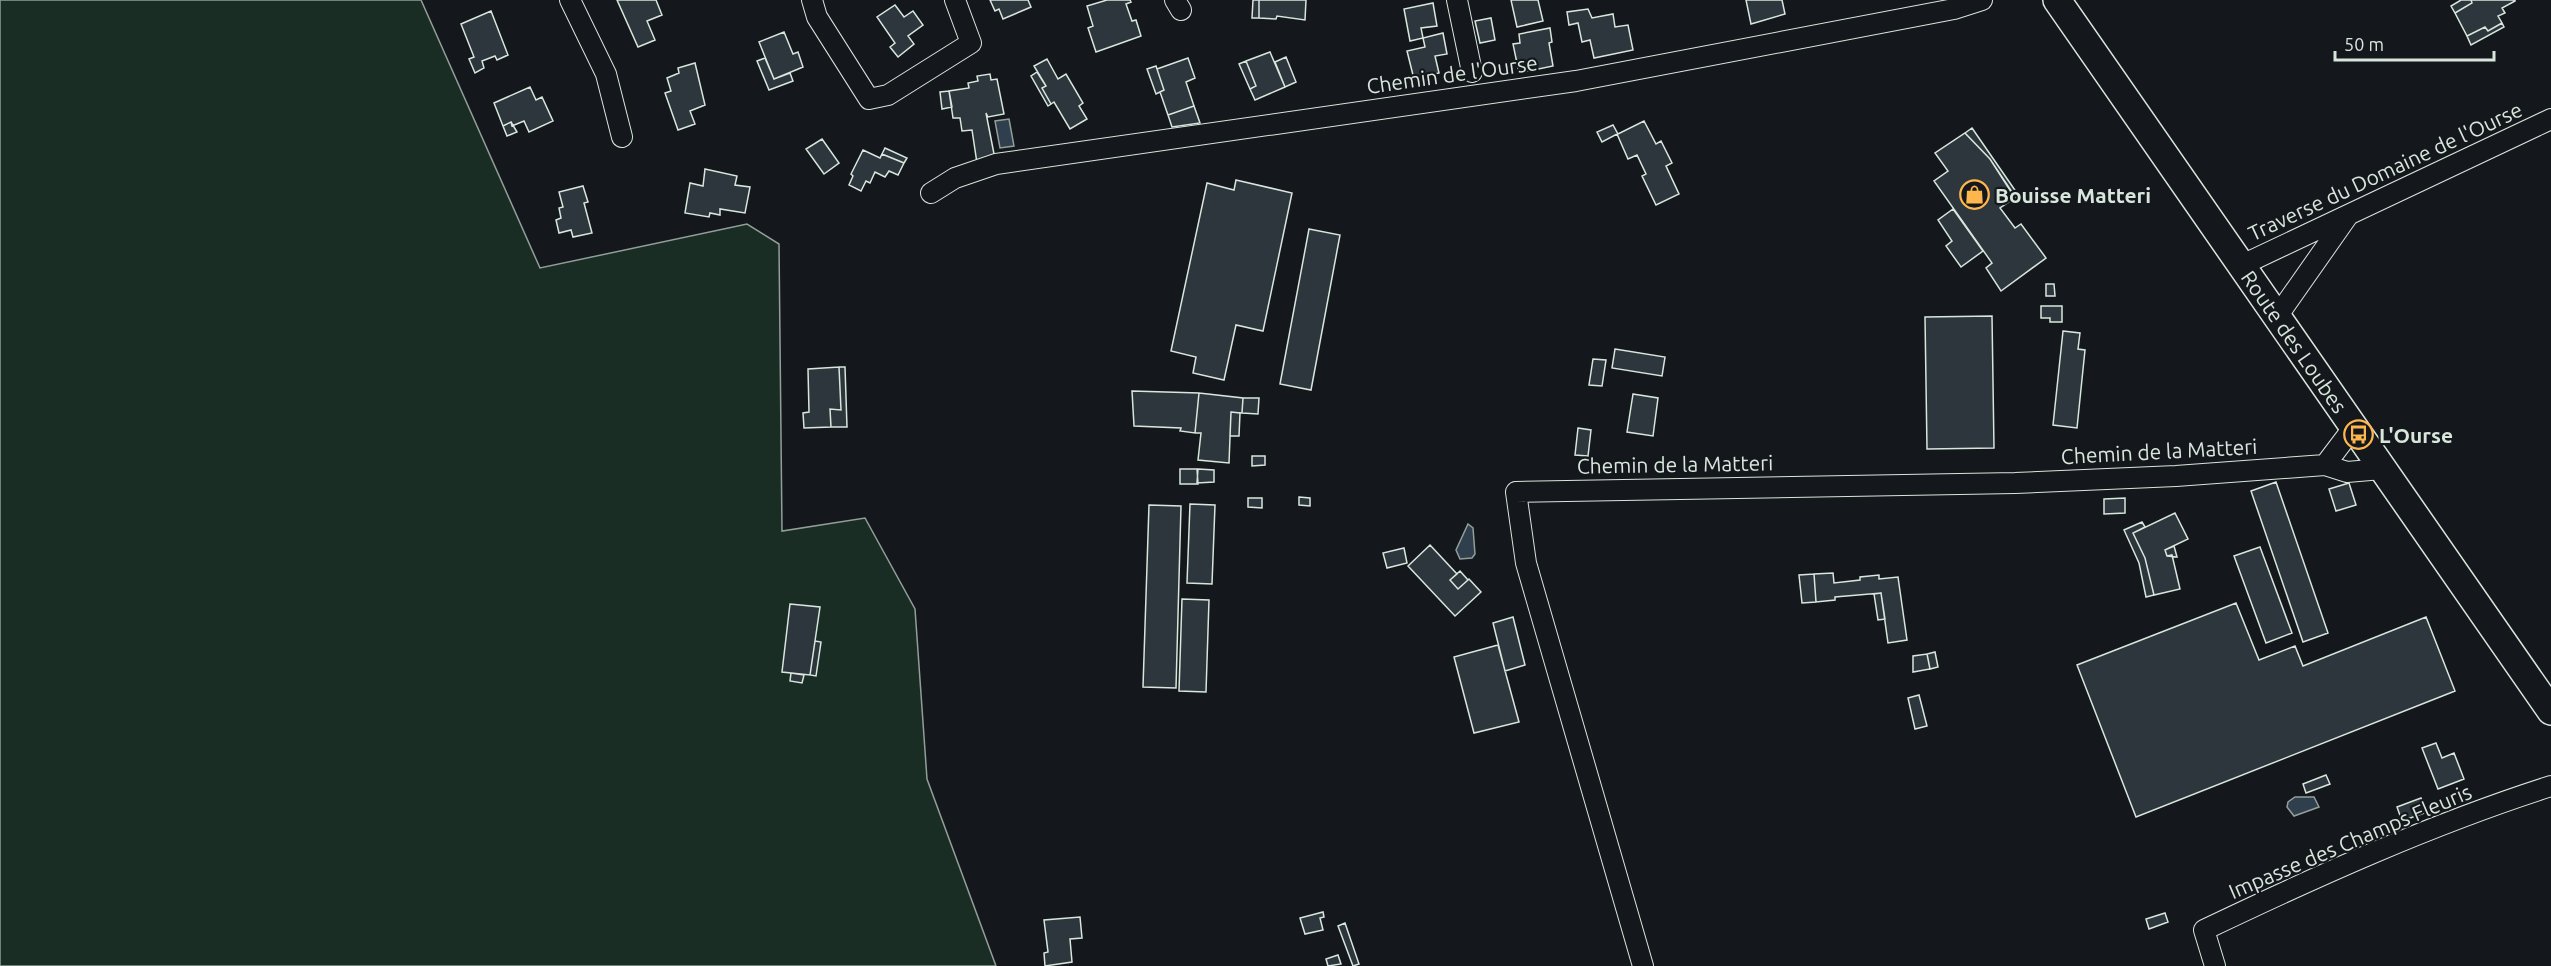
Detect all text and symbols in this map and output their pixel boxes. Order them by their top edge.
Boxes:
scale bar [2335,24,2494,62]
text: 50 m [2344,34,2384,54]
street label: Chemin de l'Ourse [1365,50,1539,98]
street label: Traverse du Domaine de l'Ourse [2244,97,2526,245]
shop icon: Bouisse Matteri [1958,179,1990,211]
place label: Bouisse Matteri [1995,183,2151,207]
street label: Route des Loubes [2237,266,2352,417]
bus stop icon: L'Ourse [2342,419,2374,451]
place label: L'Ourse [2379,423,2453,447]
street label: Chemin de la Matteri [2060,434,2258,468]
street label: Chemin de la Matteri [1577,450,1773,478]
street label: Impasse des Champs Fleuris [2225,779,2475,903]

